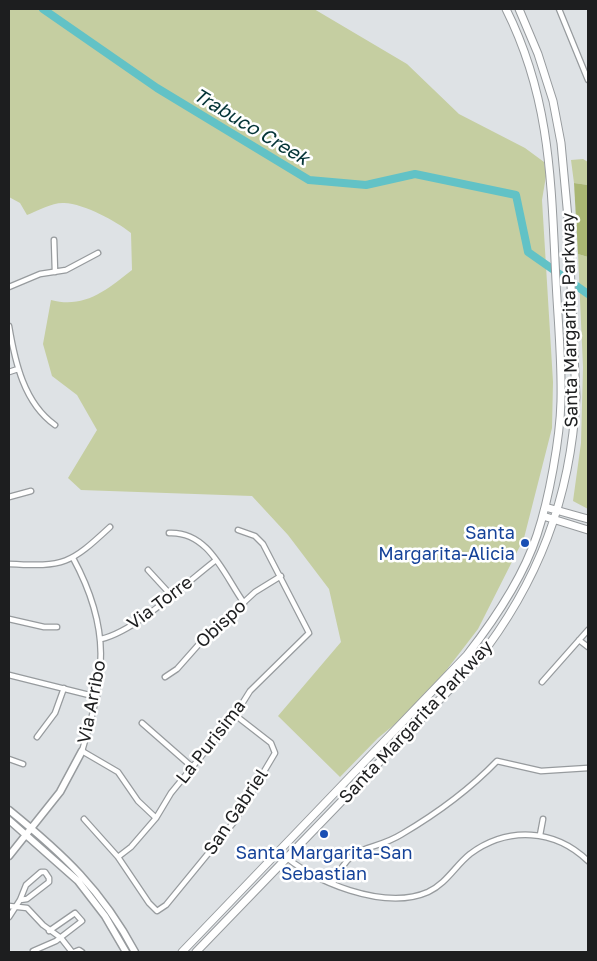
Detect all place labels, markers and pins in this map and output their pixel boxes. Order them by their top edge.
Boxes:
place label: Santa Margarita-Alicia [378,522,515,564]
marker: Santa Margarita-Alicia [519,537,531,549]
marker: Santa Margarita-San Sebastian [318,828,330,840]
place label: Santa Margarita-San Sebastian [236,842,412,884]

